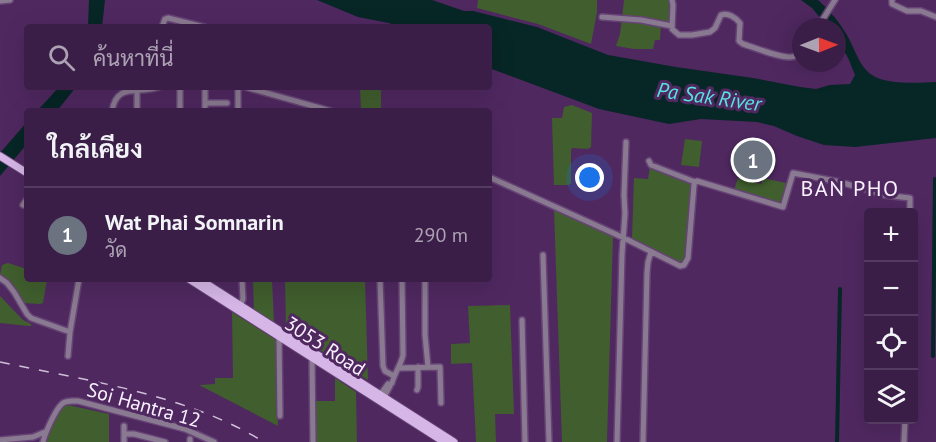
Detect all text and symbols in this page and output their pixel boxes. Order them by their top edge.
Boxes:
north arrow [792,18,846,72]
search box [24,24,492,90]
icon: search [45,41,78,74]
text: ค้นหาที่นี่ [93,44,173,72]
water label: Pa Sak River [655,76,765,117]
text: ใกล้เคียง [48,132,143,165]
pin: 1 [734,138,772,182]
your location [575,163,604,192]
district label: BAN PHO [800,174,900,202]
text: Wat Phai Somnarin [105,208,284,236]
map controls [864,208,918,424]
button: + [864,208,918,262]
text: 1 [62,222,73,248]
text: 290 m [414,222,468,248]
text: วัด [105,237,127,263]
button: − [864,262,918,316]
street label: 3053 Road [280,310,370,382]
button: locate [864,316,918,370]
button: layers [864,370,918,424]
street label: Soi Hantra 12 [84,376,204,434]

